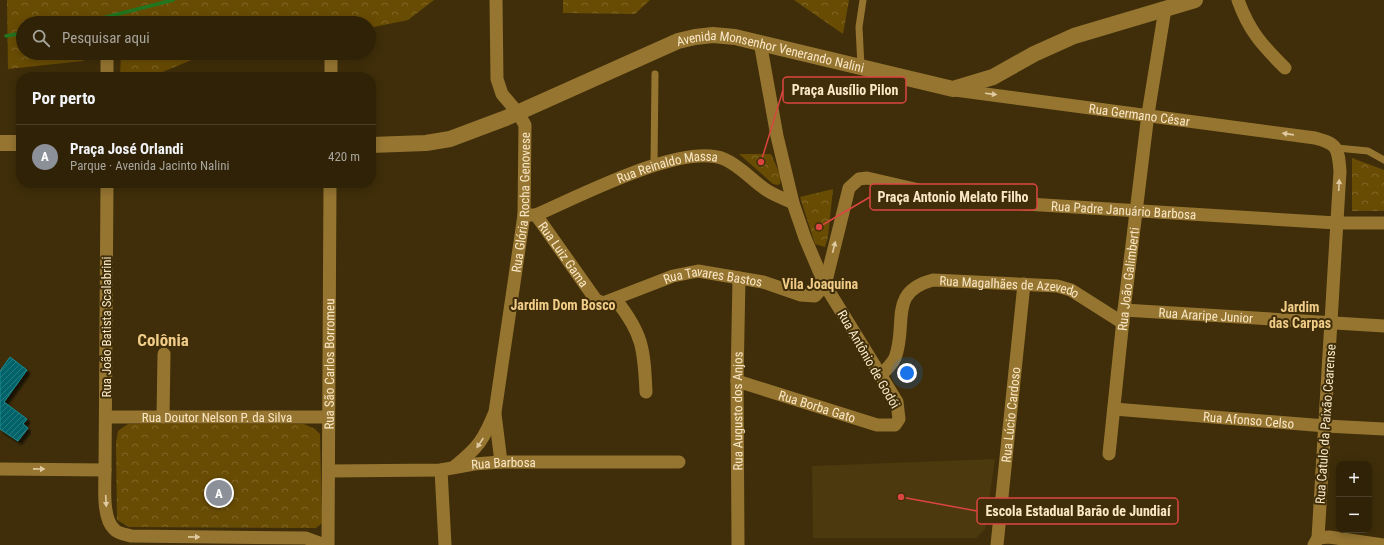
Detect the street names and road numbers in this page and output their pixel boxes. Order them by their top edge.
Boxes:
street label: Avenida Monsenhor Venerando Nalini [675,28,866,76]
street label: Rua Germano César [1088,101,1191,129]
street label: Rua Glória Rocha Genovese [509,132,533,273]
street label: Rua Reinaldo Massa [615,149,719,186]
street label: Rua Padre Januário Barbosa [1051,199,1197,222]
street label: Rua Luiz Gama [535,219,591,290]
street label: Rua João Galimberti [1115,226,1142,332]
street label: Rua João Batista Scalabrini [99,257,114,397]
street label: Rua Tavares Bastos [661,264,763,290]
street label: Rua Magalhães de Azevedo [939,273,1082,301]
street label: Rua São Carlos Borromeu [322,298,337,430]
street label: Rua Araripe Junior [1158,305,1254,326]
street label: Rua Antônio de Godói [834,307,903,411]
street label: Rua Catulo da Paixão Cearense [1312,344,1339,504]
street label: Rua Augusto dos Anjos [730,351,746,471]
street label: Rua Lúcio Cardoso [999,366,1023,463]
street label: Rua Borba Gato [777,388,857,426]
street label: Rua Afonso Celso [1202,409,1295,431]
street label: Rua Doutor Nelson P. da Silva [142,410,292,425]
street label: Rua Barbosa [471,455,536,472]

